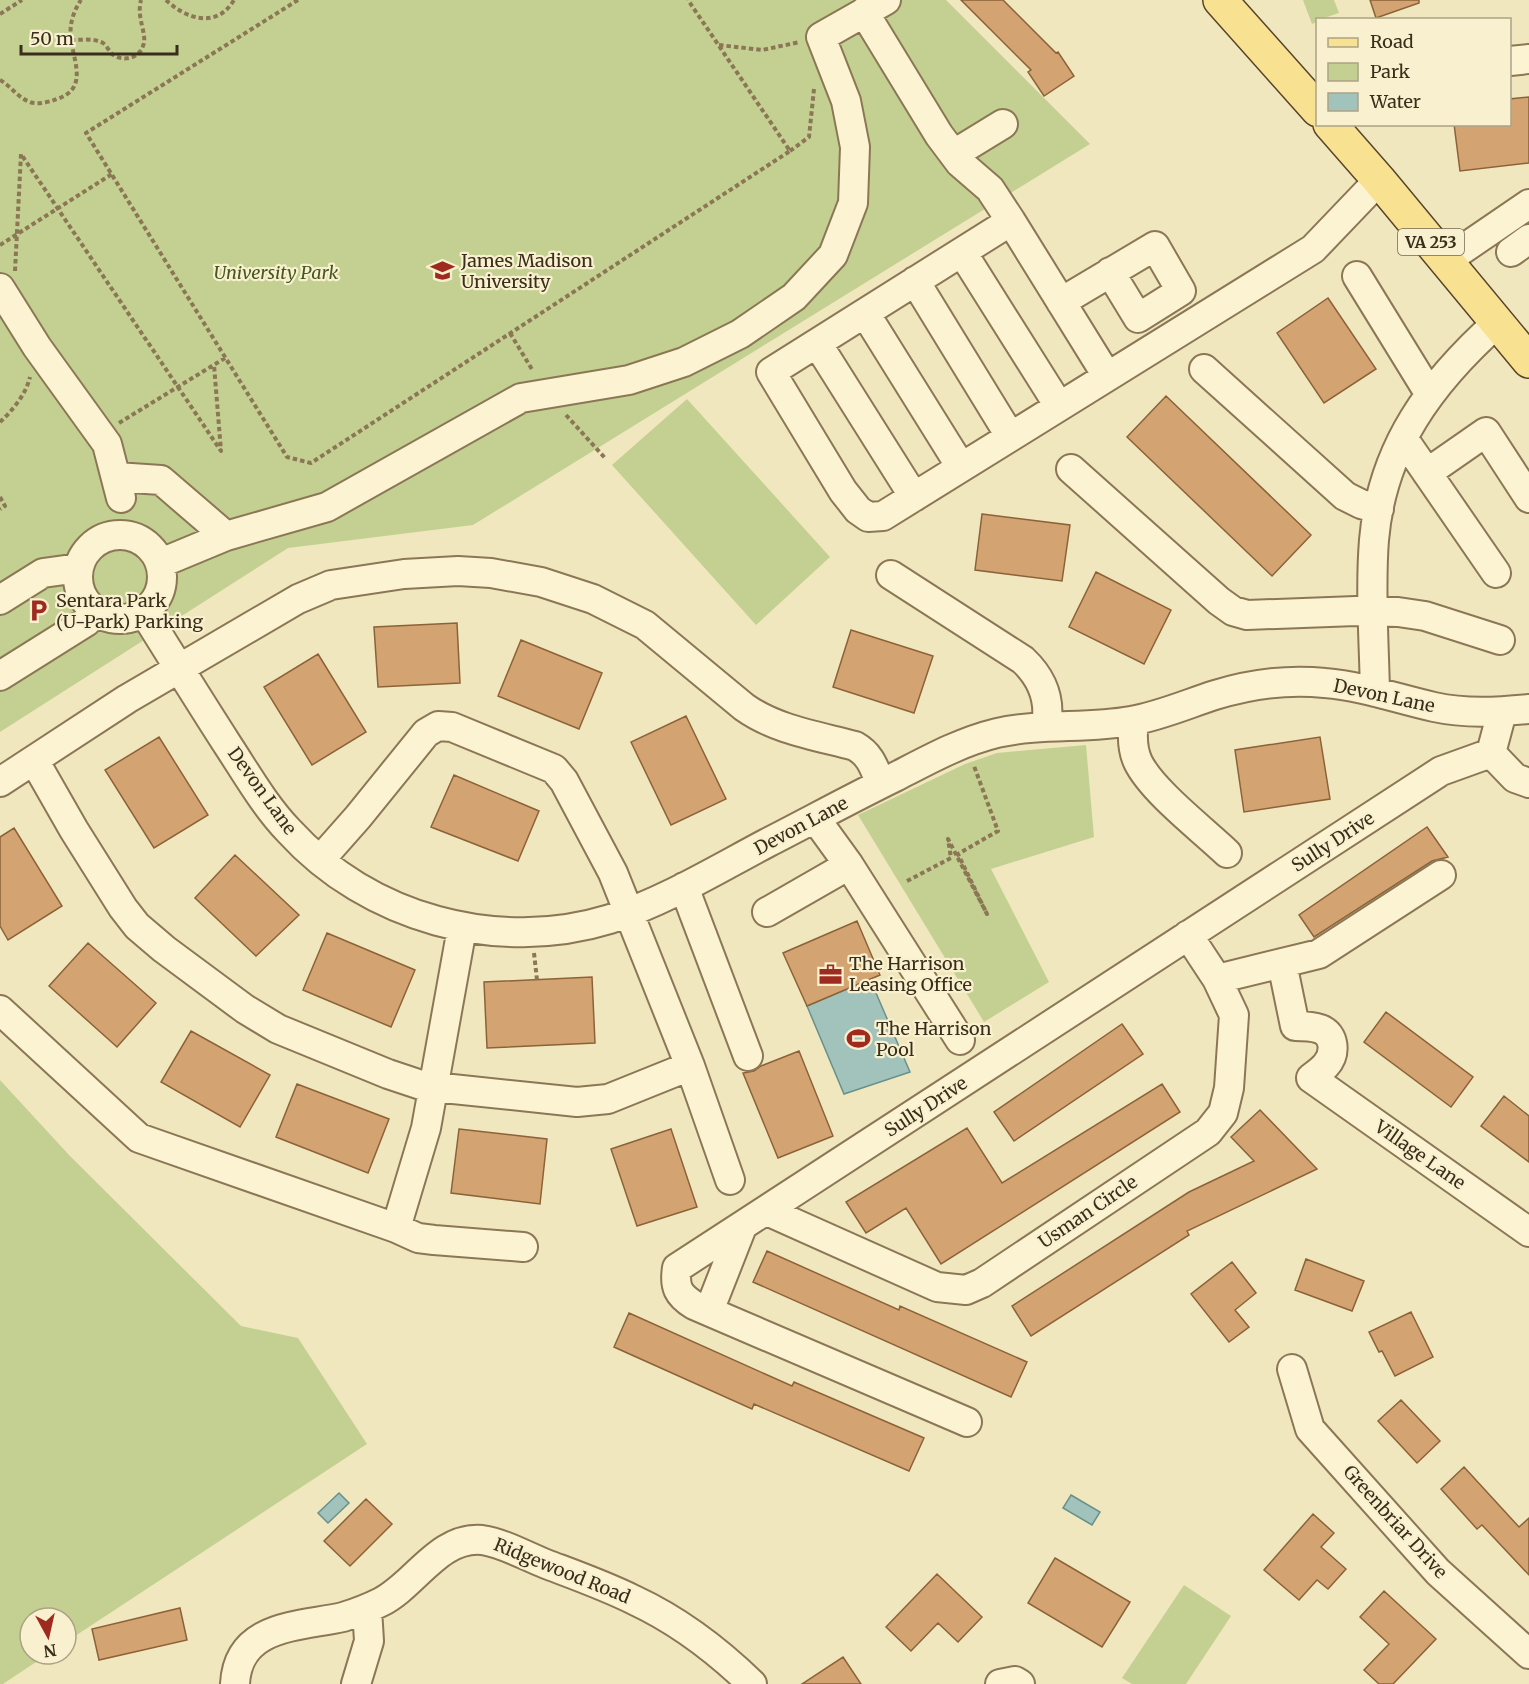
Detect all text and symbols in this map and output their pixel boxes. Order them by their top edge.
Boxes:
scale bar [21,18,177,56]
legend [1316,18,1511,126]
text: 50 m [30,27,74,50]
text: Road [1370,30,1414,53]
text: Park [1370,60,1411,83]
text: Water [1369,90,1421,113]
road number: VA 253 [1398,229,1464,255]
place label: James Madison University [460,249,593,293]
school or university icon: James Madison University [430,258,456,284]
park label: University Park [214,261,338,284]
place label: Sentara Park (U-Park) Parking [56,589,203,633]
parking icon: Sentara Park (U-Park) Parking [25,598,51,624]
street label: Devon Lane [1331,674,1437,717]
street label: Devon Lane [223,742,302,839]
street label: Devon Lane [750,791,852,860]
street label: Sully Drive [1287,806,1378,877]
place label: The Harrison Leasing Office [849,952,972,996]
office icon: The Harrison Leasing Office [818,961,844,987]
place label: The Harrison Pool [876,1017,992,1061]
sports icon: The Harrison Pool [845,1026,871,1052]
street label: Sully Drive [880,1071,971,1142]
street label: Village Lane [1370,1114,1470,1194]
street label: Usman Circle [1034,1170,1142,1253]
street label: Greenbriar Drive [1338,1460,1452,1583]
street label: Ridgewood Road [491,1533,634,1608]
north arrow [18,1606,78,1666]
text: N [42,1640,58,1662]

